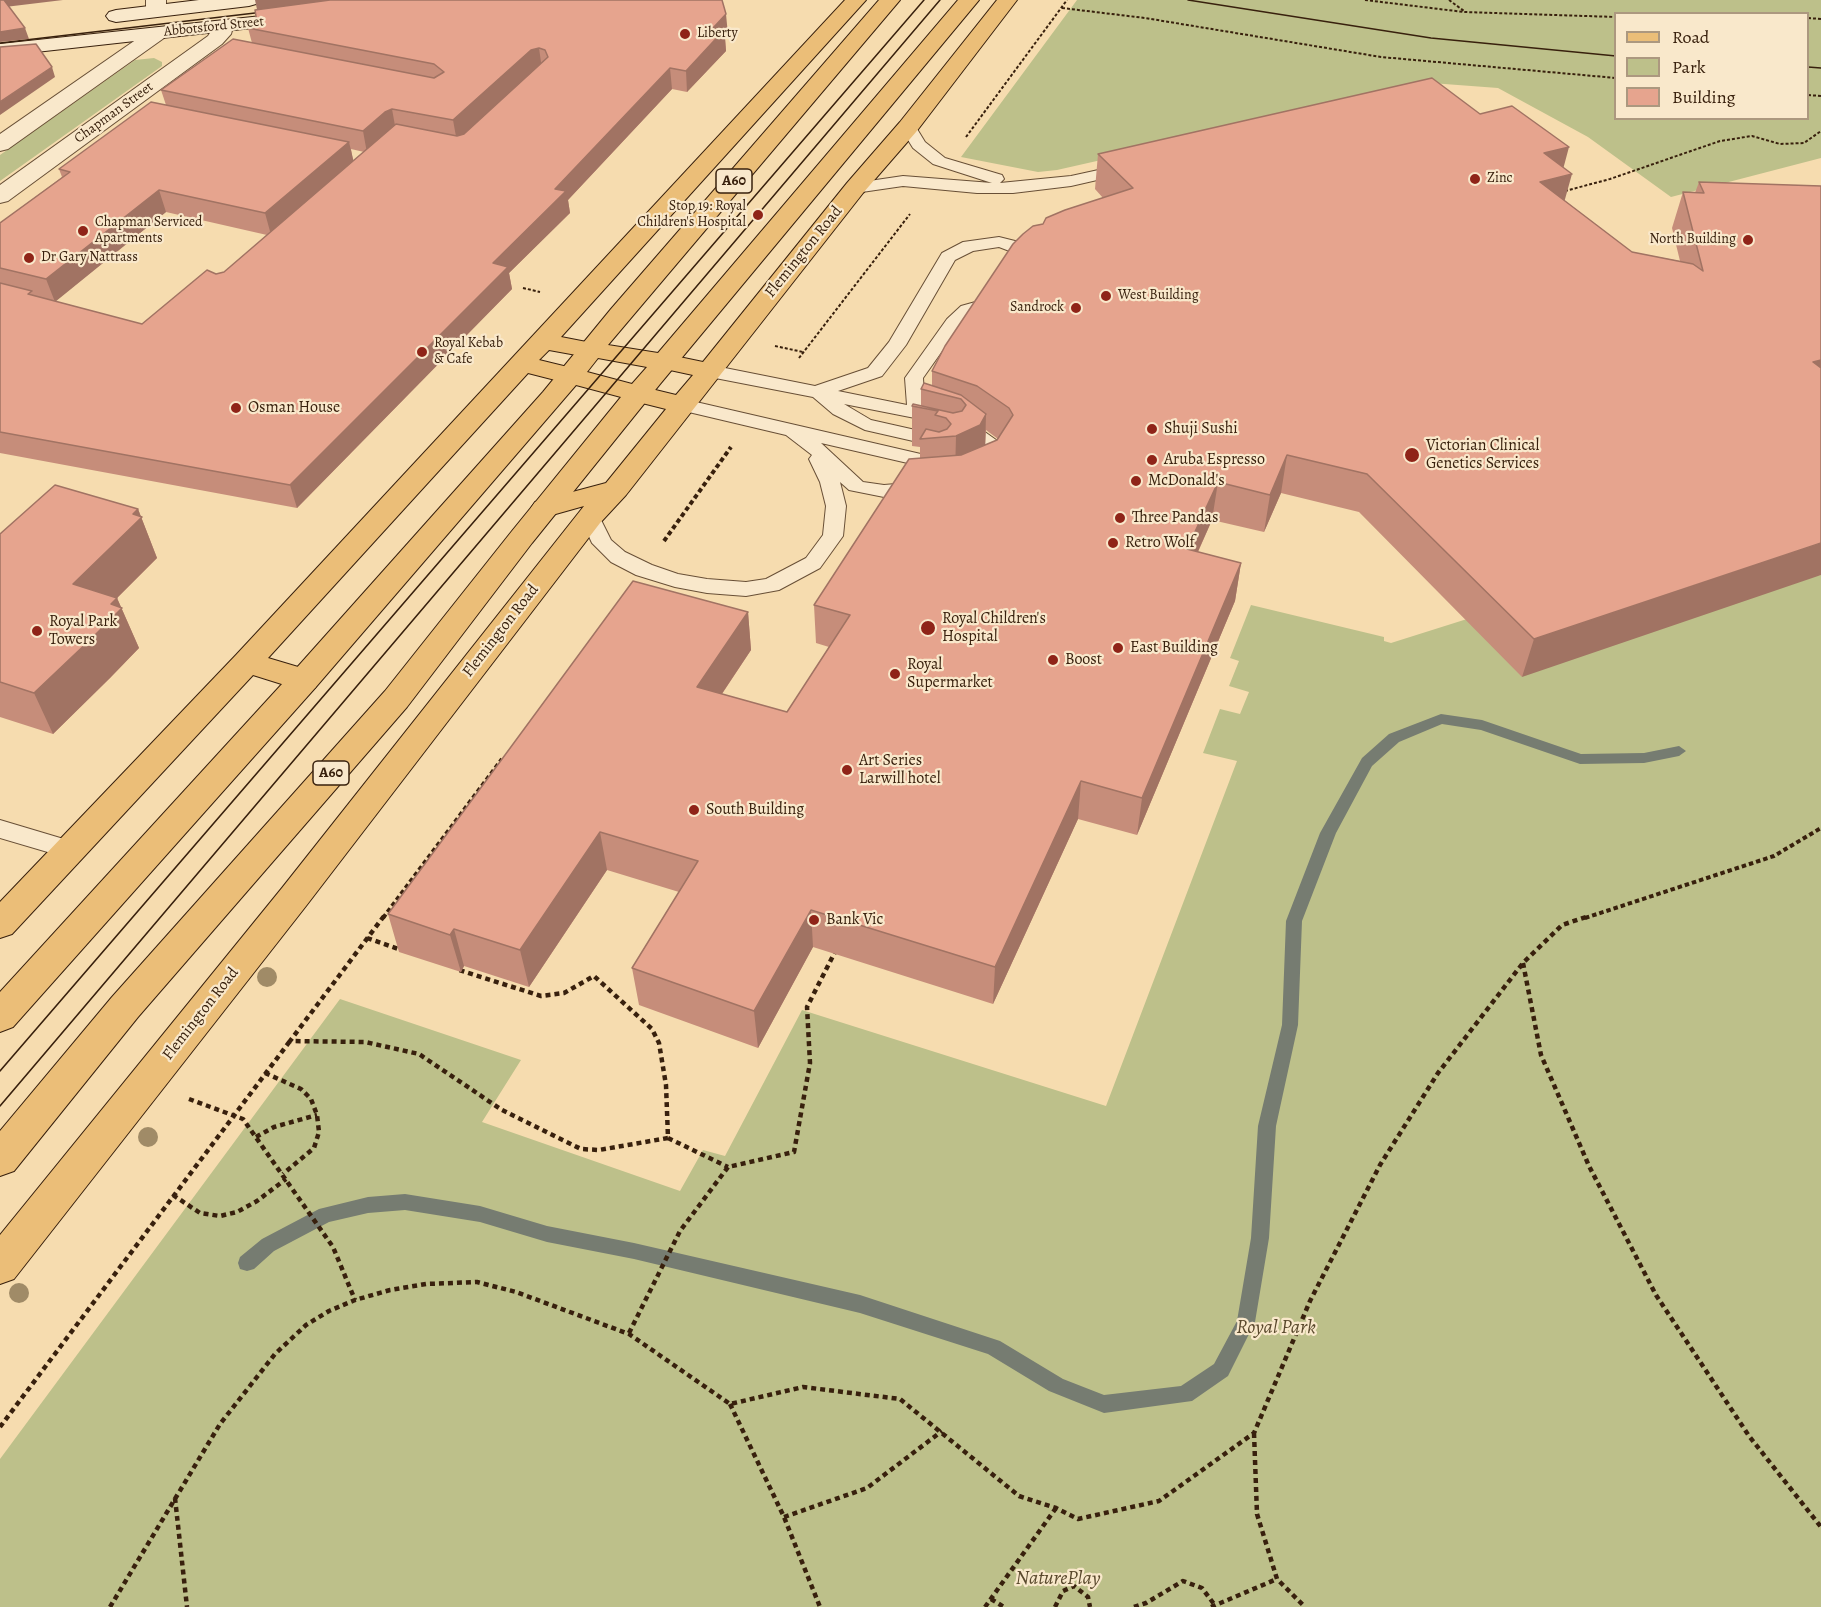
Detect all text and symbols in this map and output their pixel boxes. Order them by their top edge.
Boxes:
legend [1614,12,1809,120]
street label: Abbotsford Street [163,13,265,41]
text: Road [1672,25,1709,49]
place label: Liberty [697,26,738,42]
marker: Liberty [678,27,692,41]
text: Park [1672,55,1706,79]
street label: Chapman Street [71,79,157,147]
text: Building [1672,85,1736,109]
road number: A60 [716,169,752,193]
place label: Zinc [1487,171,1513,187]
marker: Zinc [1468,172,1482,186]
place label: Stop 19: Royal Children's Hospital [637,199,746,232]
street label: Flemington Road [761,202,847,302]
marker: Stop 19: Royal Children's Hospital [751,208,765,222]
place label: Chapman Serviced Apartments [95,215,202,248]
marker: Chapman Serviced Apartments [76,224,90,238]
place label: North Building [1650,232,1736,248]
marker: North Building [1741,233,1755,247]
place label: Dr Gary Nattrass [41,250,138,266]
marker: Dr Gary Nattrass [22,251,36,265]
place label: West Building [1118,288,1199,304]
marker: West Building [1099,289,1113,303]
place label: Sandrock [1010,300,1064,316]
marker: Sandrock [1069,301,1083,315]
place label: Royal Kebab & Cafe [434,336,503,368]
marker: Royal Kebab & Cafe [415,345,429,359]
place label: Osman House [248,398,340,418]
marker: Osman House [229,401,243,415]
place label: Shuji Sushi [1164,419,1238,439]
marker: Shuji Sushi [1145,422,1159,436]
place label: Victorian Clinical Genetics Services [1426,436,1539,474]
marker: Victorian Clinical Genetics Services [1403,446,1421,464]
place label: Aruba Espresso [1164,450,1265,470]
marker: Aruba Espresso [1145,453,1159,467]
place label: McDonald's [1148,471,1225,491]
marker: McDonald's [1129,474,1143,488]
place label: Three Pandas [1132,508,1219,528]
marker: Three Pandas [1113,511,1127,525]
place label: Retro Wolf [1125,533,1195,553]
marker: Retro Wolf [1106,536,1120,550]
street label: Flemington Road [459,581,543,681]
place label: Royal Children's Hospital [942,609,1046,647]
place label: Royal Park Towers [49,612,117,650]
marker: Royal Children's Hospital [919,619,937,637]
marker: Royal Park Towers [30,624,44,638]
place label: East Building [1130,638,1218,658]
marker: East Building [1111,641,1125,655]
place label: Boost [1065,650,1102,670]
marker: Boost [1046,653,1060,667]
place label: Royal Supermarket [907,655,993,693]
marker: Royal Supermarket [888,667,902,681]
place label: Art Series Larwill hotel [859,751,941,789]
road number: A60 [313,761,349,785]
marker: Art Series Larwill hotel [840,763,854,777]
place label: South Building [706,800,804,820]
marker: South Building [687,803,701,817]
place label: Bank Vic [826,910,883,930]
marker: Bank Vic [807,913,821,927]
street label: Flemington Road [159,964,243,1064]
park label: Royal Park [1236,1316,1316,1340]
park label: NaturePlay [1016,1567,1100,1591]

